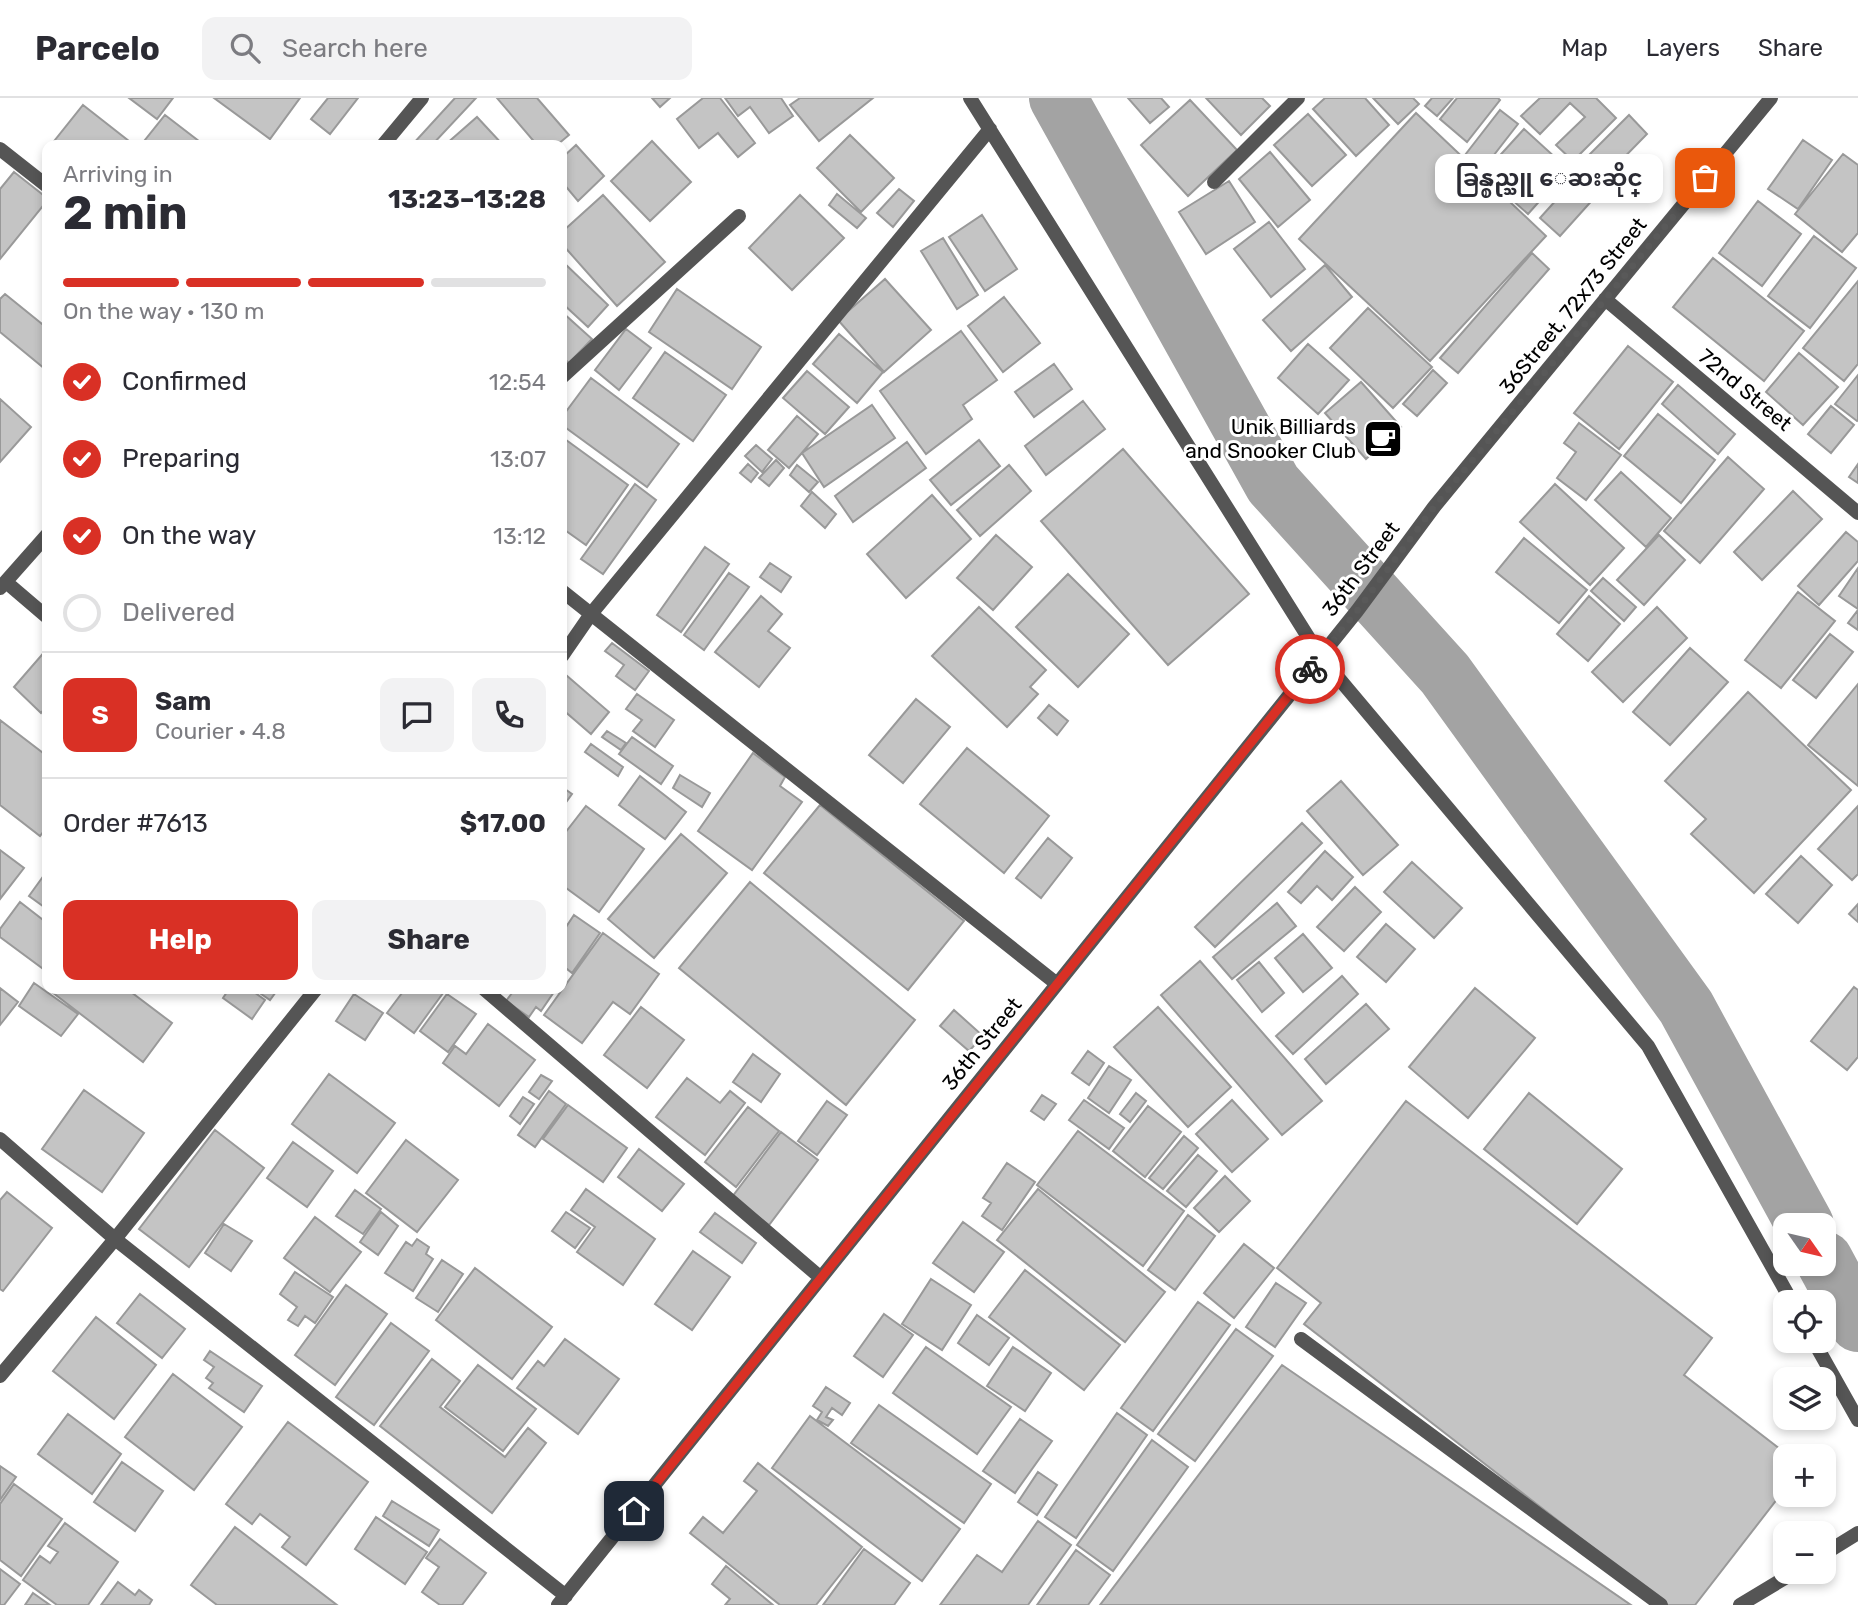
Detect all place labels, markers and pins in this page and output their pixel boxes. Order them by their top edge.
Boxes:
pin [1675,148,1735,208]
callout: ခြန္စည္သူ ေဆးဆိုင္ [1436,154,1663,202]
place label: Unik Billiards and Snooker Club [1185,414,1356,463]
cafe icon: Unik Billiards and Snooker Club [1362,418,1404,460]
pin [604,1481,664,1541]

